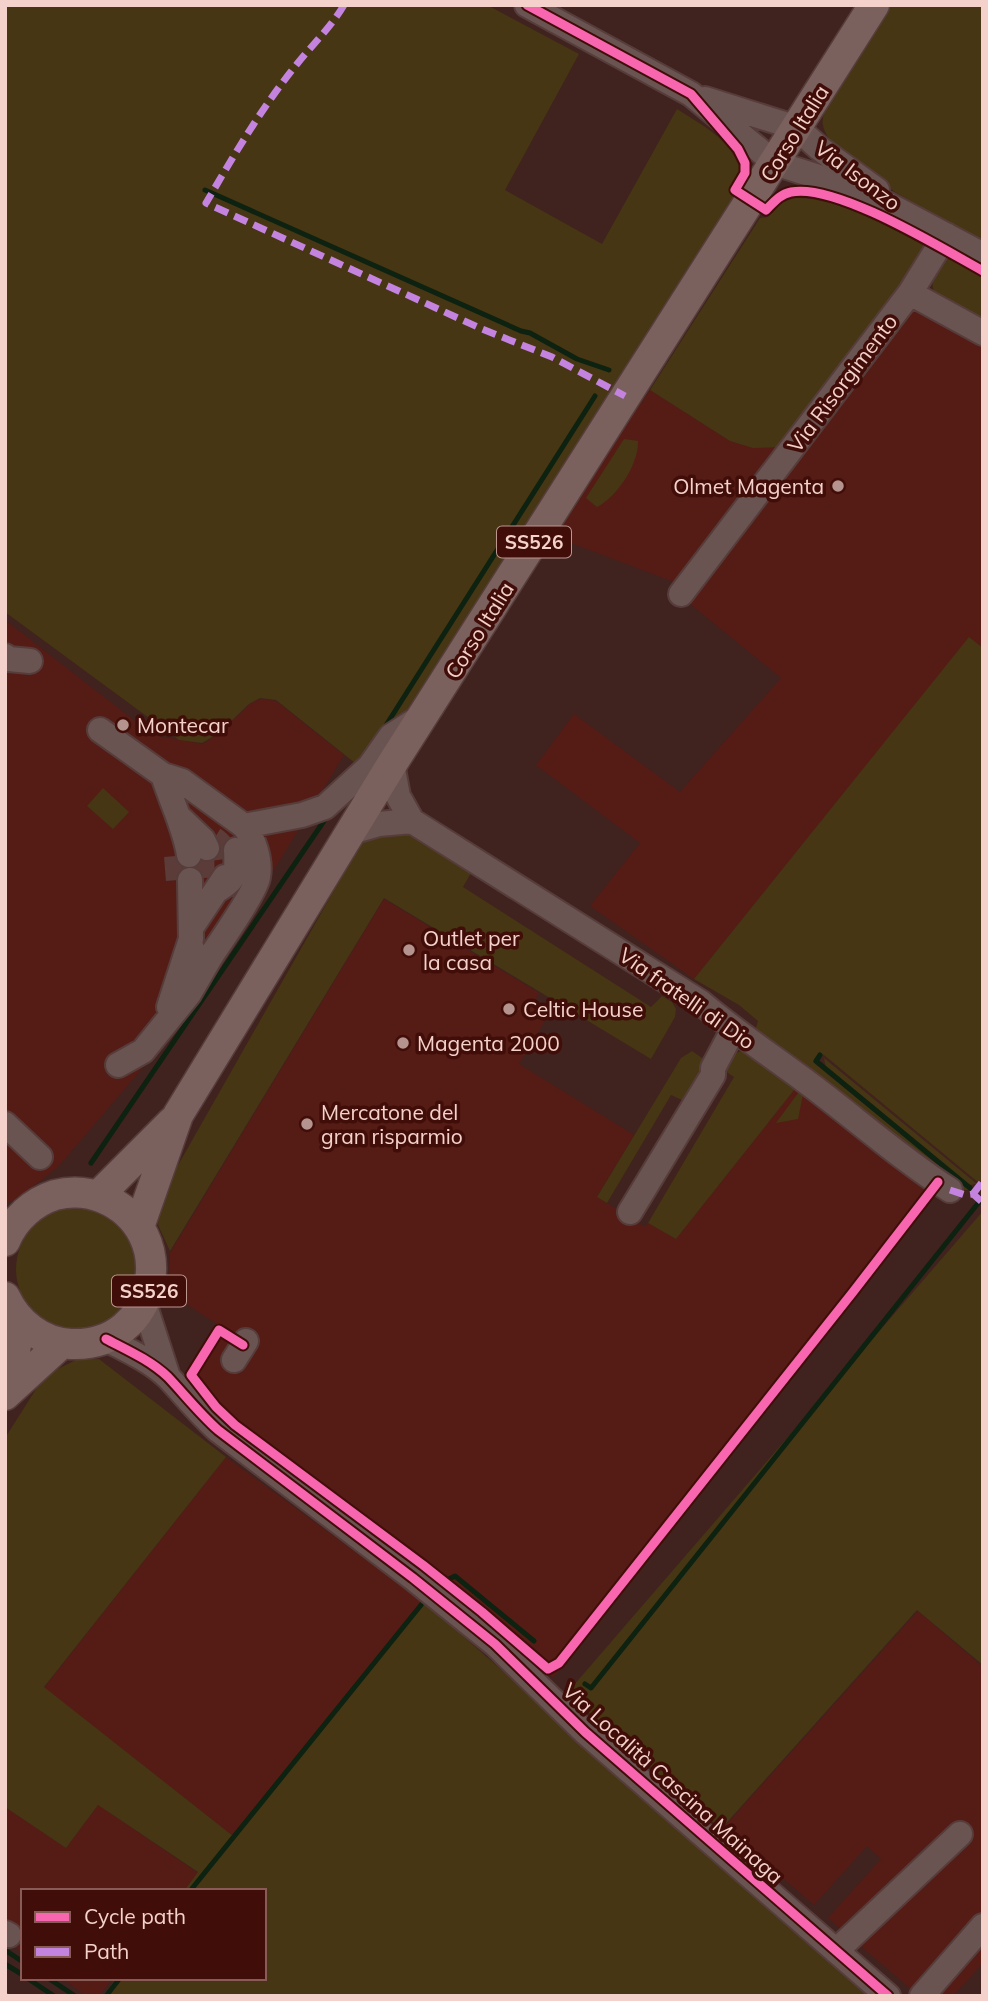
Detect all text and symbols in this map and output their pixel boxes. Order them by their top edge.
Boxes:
street label: Corso Italia [754,80,834,186]
street label: Via Isonzo [810,134,906,216]
street label: Via Risorgimento [782,309,902,457]
place label: Olmet Magenta [673,473,824,499]
marker: Olmet Magenta [830,478,846,494]
road number: SS526 [497,526,571,558]
street label: Corso Italia [439,577,519,683]
place label: Montecar [137,712,229,738]
marker: Montecar [115,717,131,733]
place label: Outlet per la casa [423,925,520,975]
marker: Outlet per la casa [401,942,417,958]
street label: Via fratelli di Dio [614,942,760,1054]
place label: Celtic House [523,996,643,1022]
marker: Celtic House [501,1001,517,1017]
place label: Magenta 2000 [417,1030,560,1056]
marker: Magenta 2000 [395,1035,411,1051]
place label: Mercatone del gran risparmio [321,1099,463,1149]
marker: Mercatone del gran risparmio [299,1116,315,1132]
road number: SS526 [112,1275,186,1306]
street label: Via Località Cascina Mainaga [557,1677,789,1889]
legend [21,1889,266,1980]
text: Cycle path [84,1903,186,1929]
text: Path [84,1938,129,1964]

